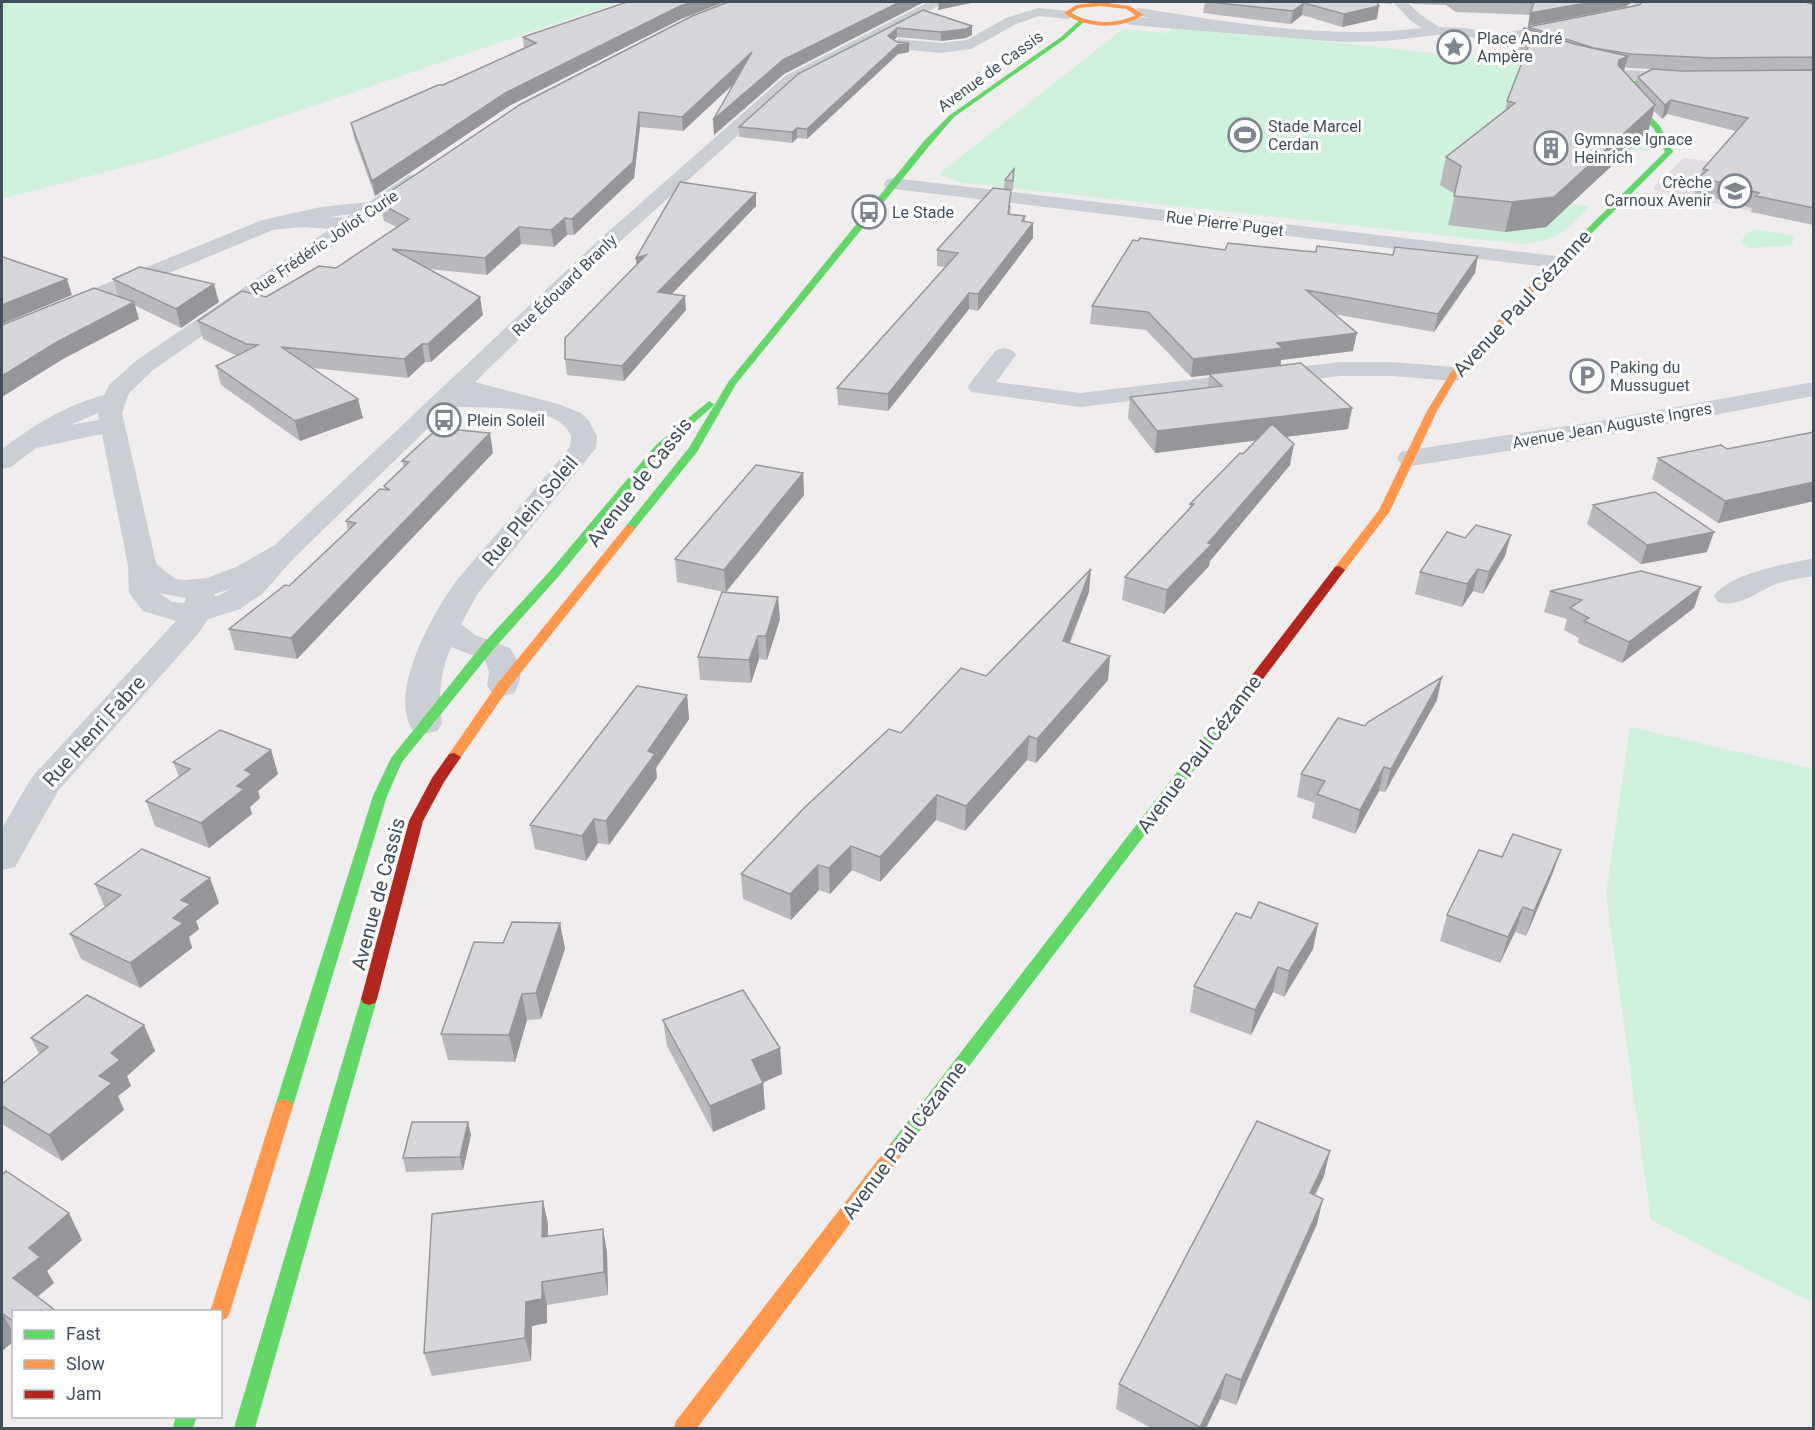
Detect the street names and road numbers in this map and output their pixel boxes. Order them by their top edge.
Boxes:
street label: Avenue de Cassis [934,27,1047,116]
street label: Rue Frédéric Joliot Curie [247,186,402,299]
street label: Rue Pierre Puget [1165,207,1285,240]
street label: Avenue Paul Cézanne [1448,225,1596,381]
street label: Rue Édouard Branly [508,230,621,340]
street label: Avenue Jean Auguste Ingres [1511,399,1713,452]
street label: Avenue de Cassis [581,413,697,551]
street label: Rue Plein Soleil [477,451,583,571]
street label: Rue Henri Fabre [38,670,150,792]
street label: Avenue Paul Cézanne [1132,670,1266,838]
street label: Avenue de Cassis [346,815,410,973]
street label: Avenue Paul Cézanne [837,1056,971,1224]

